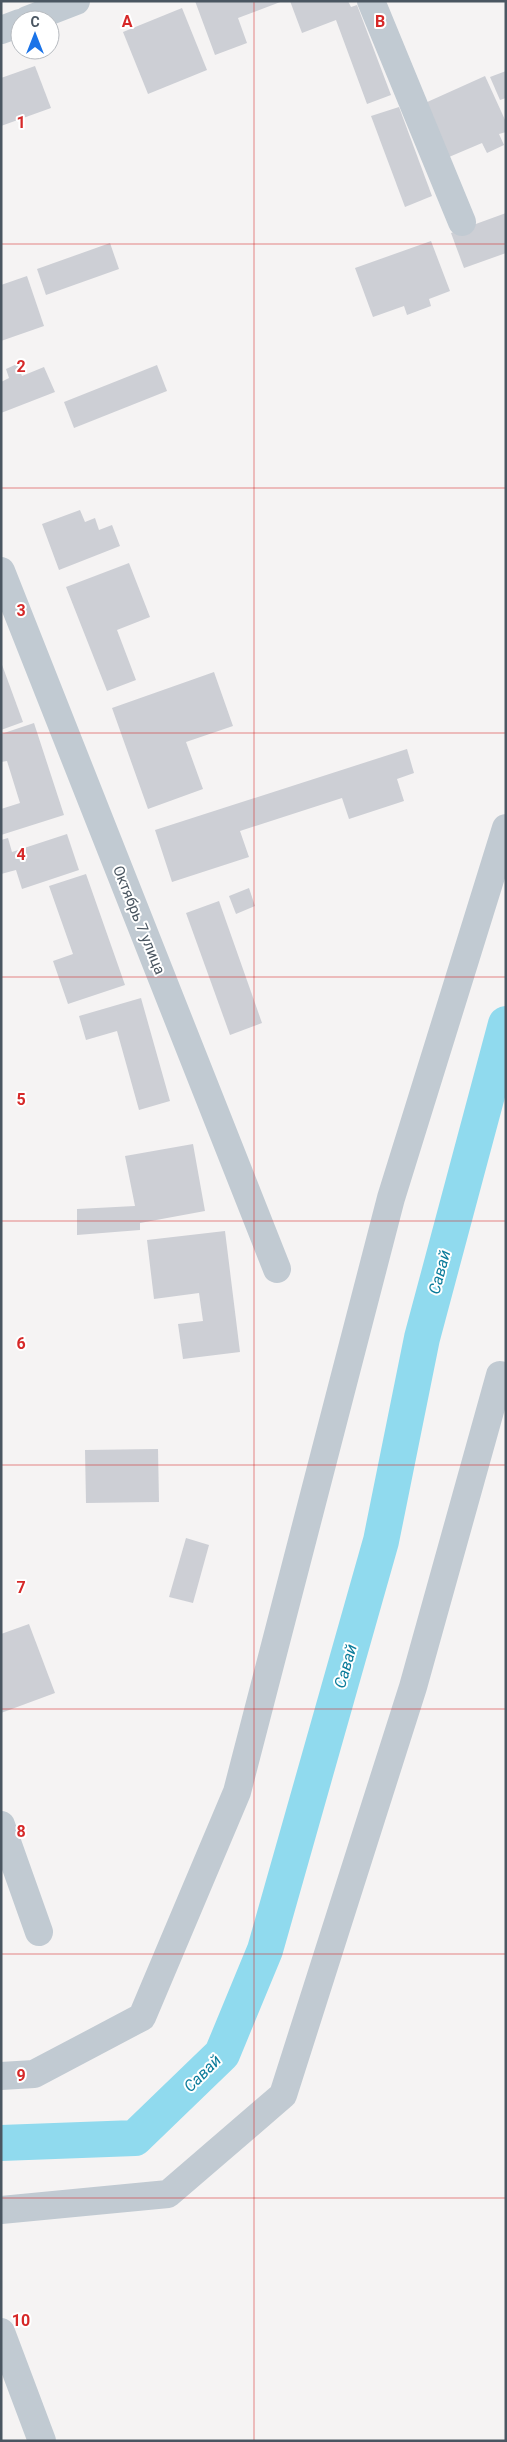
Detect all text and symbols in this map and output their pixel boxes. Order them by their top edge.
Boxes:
north arrow [10,10,60,60]
text: A [122,12,133,31]
text: B [375,12,385,31]
text: С [30,14,40,30]
text: 1 [16,113,26,132]
text: 2 [16,357,26,376]
text: 3 [16,601,26,620]
text: 4 [16,845,26,864]
street label: Октябрь 7 улица [109,863,169,977]
text: 5 [16,1090,26,1109]
water label: Савай [425,1248,454,1296]
text: 6 [16,1334,26,1353]
text: 7 [16,1578,26,1597]
water label: Савай [330,1642,361,1690]
text: 8 [16,1822,26,1841]
water label: Савай [180,2051,225,2096]
text: 9 [16,2066,26,2085]
text: 10 [12,2311,30,2330]

